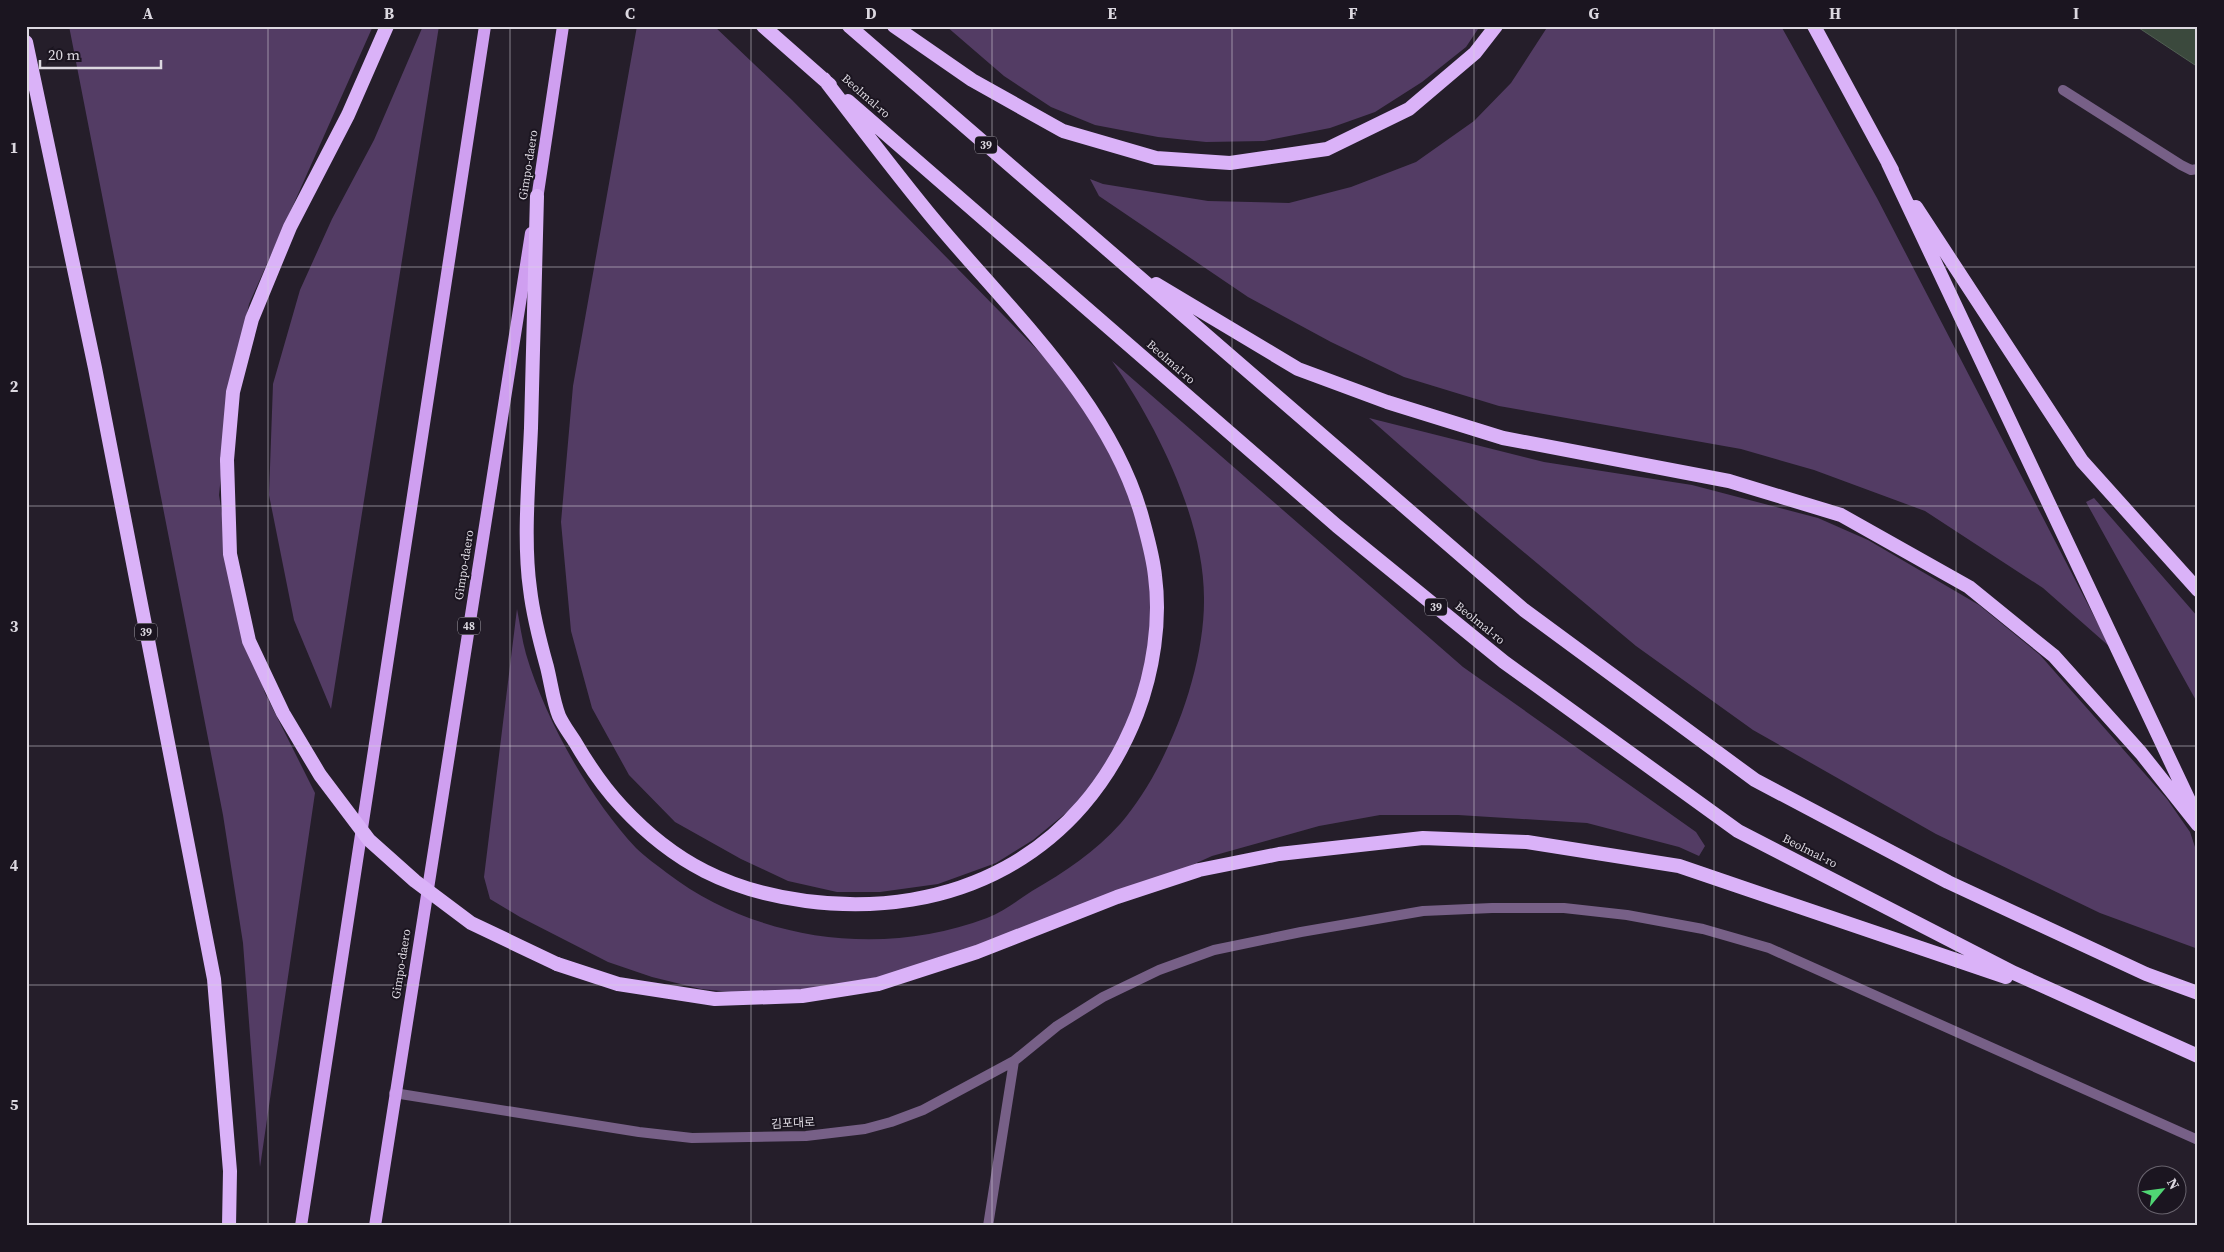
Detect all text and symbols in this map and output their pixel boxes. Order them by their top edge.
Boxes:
text: A [143,2,154,24]
text: B [384,2,395,24]
text: C [625,2,635,24]
text: D [865,2,877,24]
text: E [1107,2,1117,24]
text: F [1348,2,1358,24]
text: G [1589,2,1600,24]
text: H [1829,2,1841,24]
text: I [2073,2,2079,24]
scale bar [40,38,161,70]
text: 20 m [48,44,80,65]
street label: Beolmal-ro [838,70,894,122]
street label: Gimpo-daero [515,129,541,201]
text: 1 [10,136,18,158]
road number: 39 [975,136,997,154]
street label: Beolmal-ro [1143,336,1199,388]
text: 2 [10,375,19,397]
street label: Gimpo-daero [451,529,477,601]
road number: 39 [1425,598,1447,616]
street label: Beolmal-ro [1452,598,1508,648]
text: 3 [10,615,19,637]
road number: 48 [458,618,480,634]
road number: 39 [135,624,157,640]
street label: Beolmal-ro [1780,830,1841,872]
text: 4 [10,854,19,876]
street label: Gimpo-daero [388,928,414,1000]
text: 5 [10,1093,19,1115]
street label: 김포대로 [771,1114,815,1132]
north arrow [2136,1164,2186,1214]
text: N [2162,1174,2185,1193]

